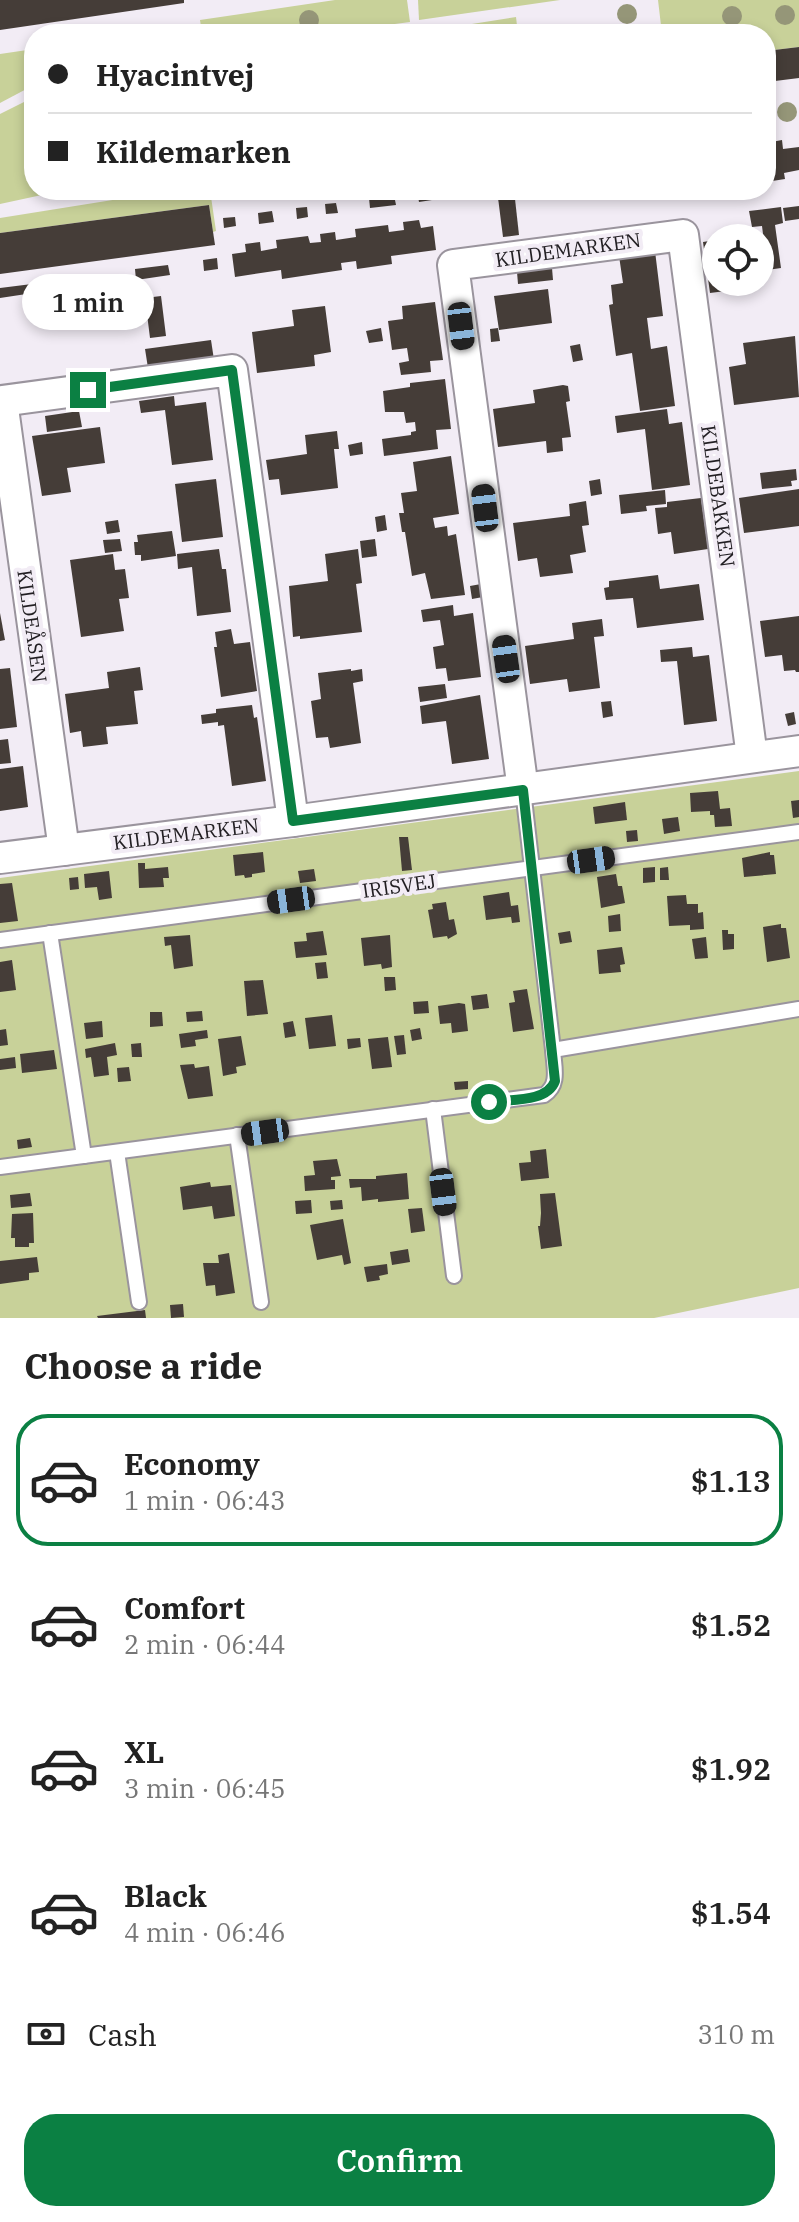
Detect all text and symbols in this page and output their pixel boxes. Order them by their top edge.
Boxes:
text: Hyacintvej [96,55,255,94]
text: Kildemarken [96,132,291,171]
map controls [702,224,774,296]
button: locate [702,224,774,296]
street label: KILDEMARKEN [493,226,643,273]
callout: 1 min [22,274,154,330]
text: 1 min [52,285,124,319]
car [446,301,476,351]
route end [70,372,106,408]
street label: KILDEBAKKEN [695,423,742,569]
car [470,483,500,533]
street label: KILDEÅSEN [11,568,54,684]
car [491,634,521,684]
street label: KILDEMARKEN [111,811,261,856]
car [566,845,616,875]
street label: IRISVEJ [360,867,438,904]
car [266,885,316,915]
route start [471,1084,507,1120]
car [240,1117,290,1147]
car [428,1167,458,1217]
text: Choose a ride [24,1342,263,1389]
icon: car [28,1444,100,1516]
text: Economy [124,1444,260,1483]
text: $1.13 [691,1461,771,1500]
text: 1 min · 06:43 [124,1483,286,1517]
icon: car [28,1588,100,1660]
text: Comfort [124,1588,245,1627]
text: $1.52 [691,1605,771,1644]
text: 2 min · 06:44 [124,1627,286,1661]
icon: car [28,1732,100,1804]
text: XL [124,1732,164,1771]
text: $1.92 [691,1749,771,1788]
text: 3 min · 06:45 [124,1771,286,1805]
icon: car [28,1876,100,1948]
text: Black [124,1876,207,1915]
text: $1.54 [691,1893,771,1932]
text: 4 min · 06:46 [124,1915,286,1949]
icon: cash [24,2012,68,2056]
text: Cash [88,2015,157,2054]
text: 310 m [697,2017,775,2051]
button: Confirm [24,2114,775,2206]

